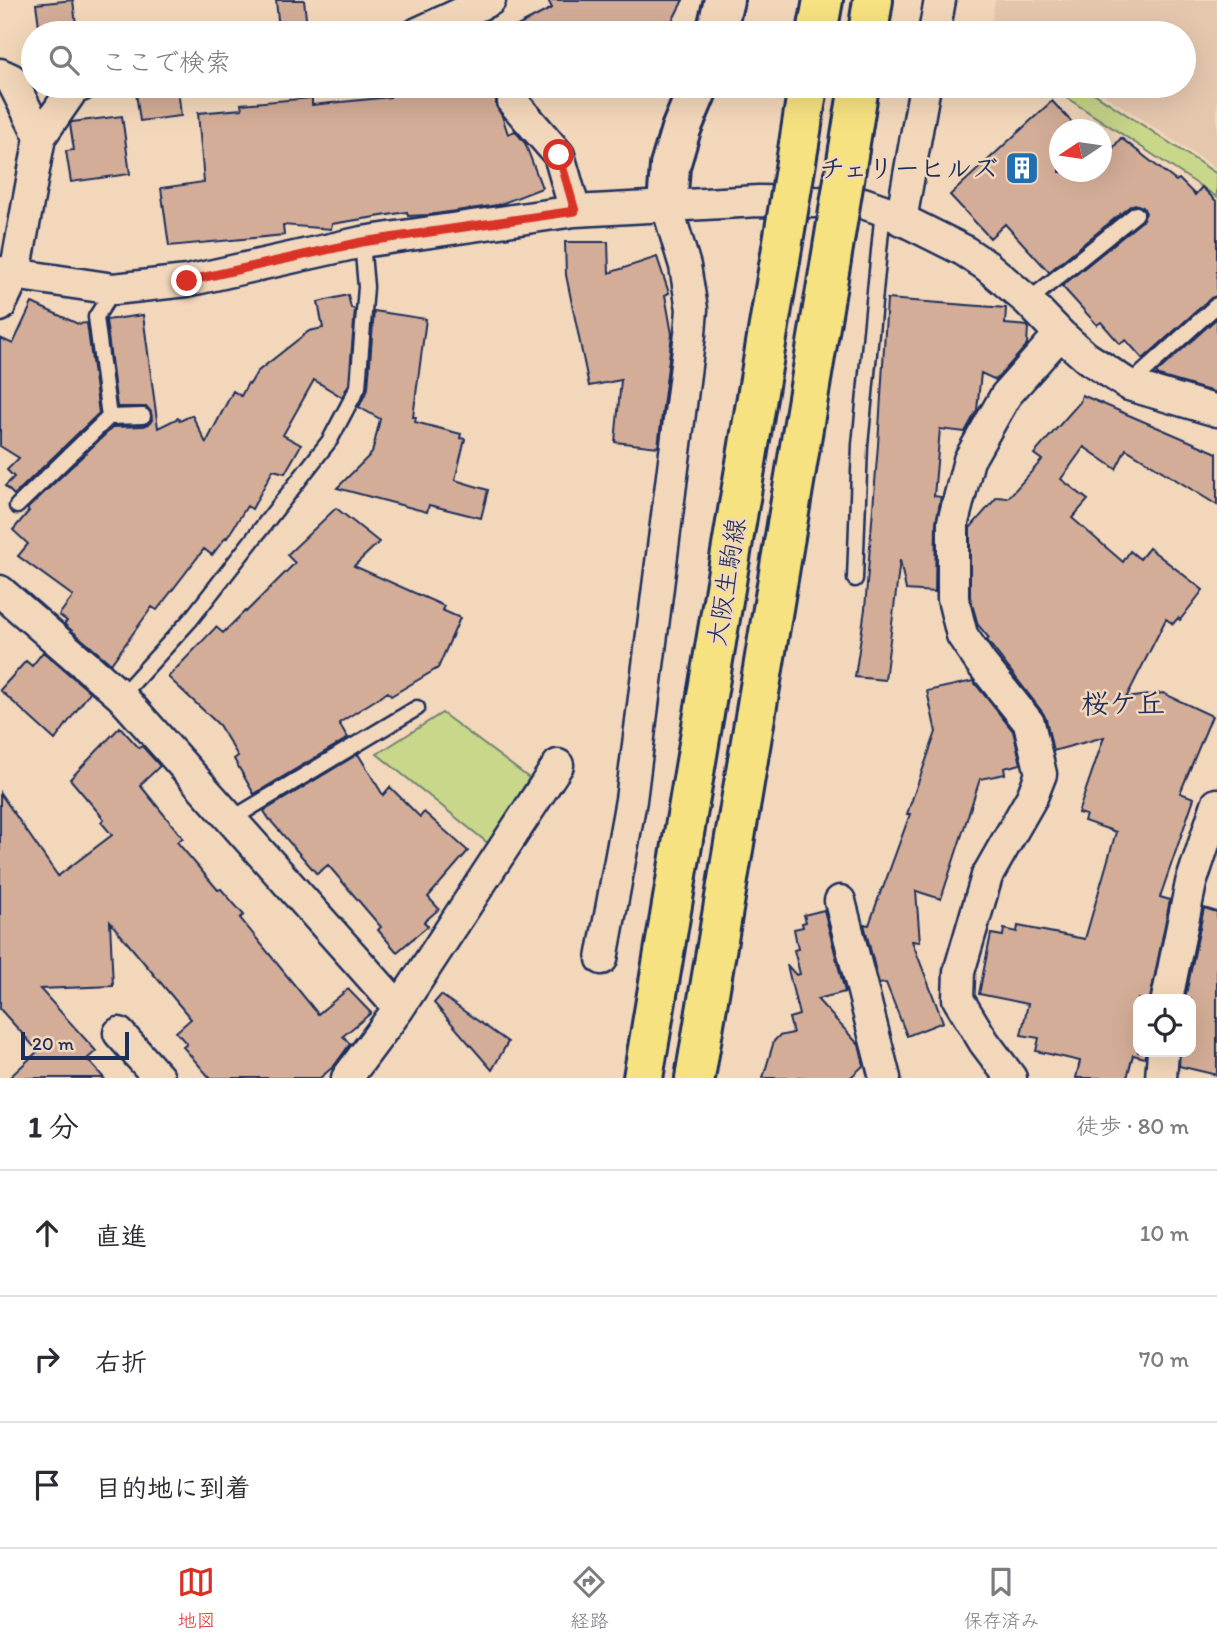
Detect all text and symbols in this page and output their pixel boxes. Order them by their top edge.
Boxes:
search box [21,21,1196,98]
icon: search [45,41,83,79]
text: ここで検索 [101,46,231,78]
north arrow [1049,119,1112,182]
route start [543,139,574,170]
building icon: チェリーヒルズ [1003,149,1041,187]
place label: チェリーヒルズ [819,152,998,184]
route end [171,265,202,296]
street label: 大阪生駒線 [700,515,752,649]
district label: 桜ケ丘 [1081,686,1165,720]
map controls [1133,994,1196,1057]
button: locate [1133,994,1196,1057]
scale bar [21,1029,130,1061]
text: 20 m [32,1032,74,1055]
text: 1 分 [28,1108,79,1145]
text: 徒歩 · 80 m [1076,1112,1189,1140]
icon: ahead [28,1214,66,1252]
text: 10 m [1140,1219,1189,1247]
text: 直進 [95,1220,147,1252]
icon: right [28,1340,66,1378]
text: 70 m [1139,1345,1189,1373]
text: 右折 [95,1346,147,1378]
icon: arrive [28,1466,66,1504]
text: 目的地に到着 [95,1472,251,1504]
tab: 地図 [177,1563,216,1632]
tab: 経路 [570,1563,609,1632]
tab: 保存済み [963,1563,1040,1632]

